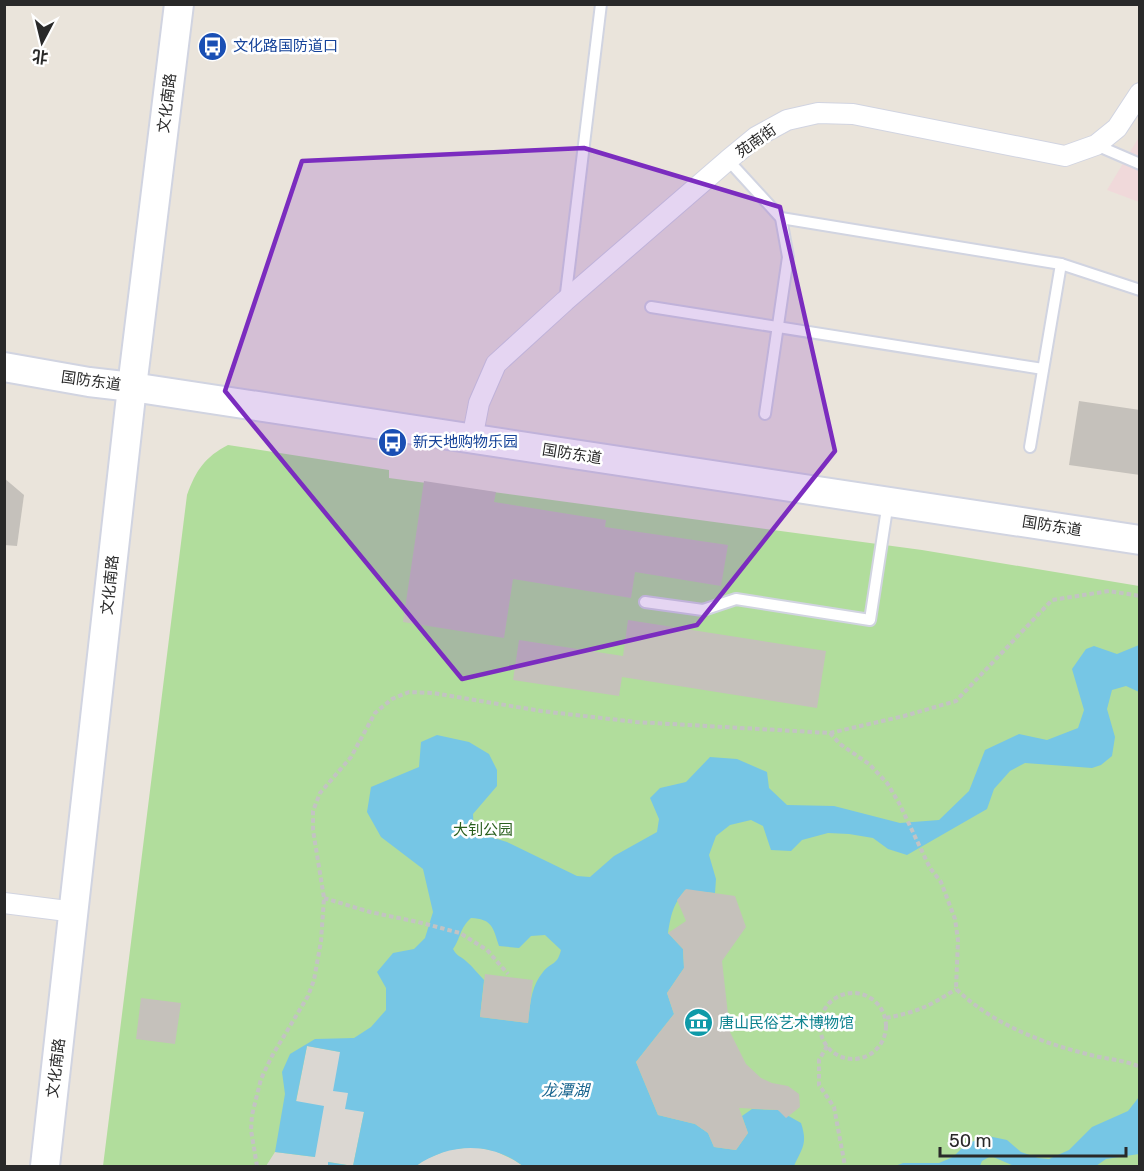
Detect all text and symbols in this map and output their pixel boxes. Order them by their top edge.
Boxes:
north arrow [12,12,72,72]
bus stop icon: 文化路国防道口 [196,30,228,62]
place label: 文化路国防道口 [233,37,338,55]
text: 北 [31,46,49,67]
street label: 文化南路 [154,72,180,134]
street label: 苑南街 [732,121,780,161]
street label: 国防东道 [60,368,122,394]
bus stop icon: 新天地购物乐园 [376,426,408,458]
place label: 新天地购物乐园 [413,433,518,451]
street label: 国防东道 [541,440,603,468]
street label: 国防东道 [1021,512,1083,540]
street label: 文化南路 [98,554,122,616]
park label: 大钊公园 [453,821,513,839]
museum icon: 唐山民俗艺术博物馆 [682,1007,714,1039]
place label: 唐山民俗艺术博物馆 [719,1014,854,1032]
street label: 文化南路 [43,1037,69,1099]
water label: 龙潭湖 [541,1081,592,1100]
scale bar [940,1120,1126,1158]
text: 50 m [949,1130,992,1152]

